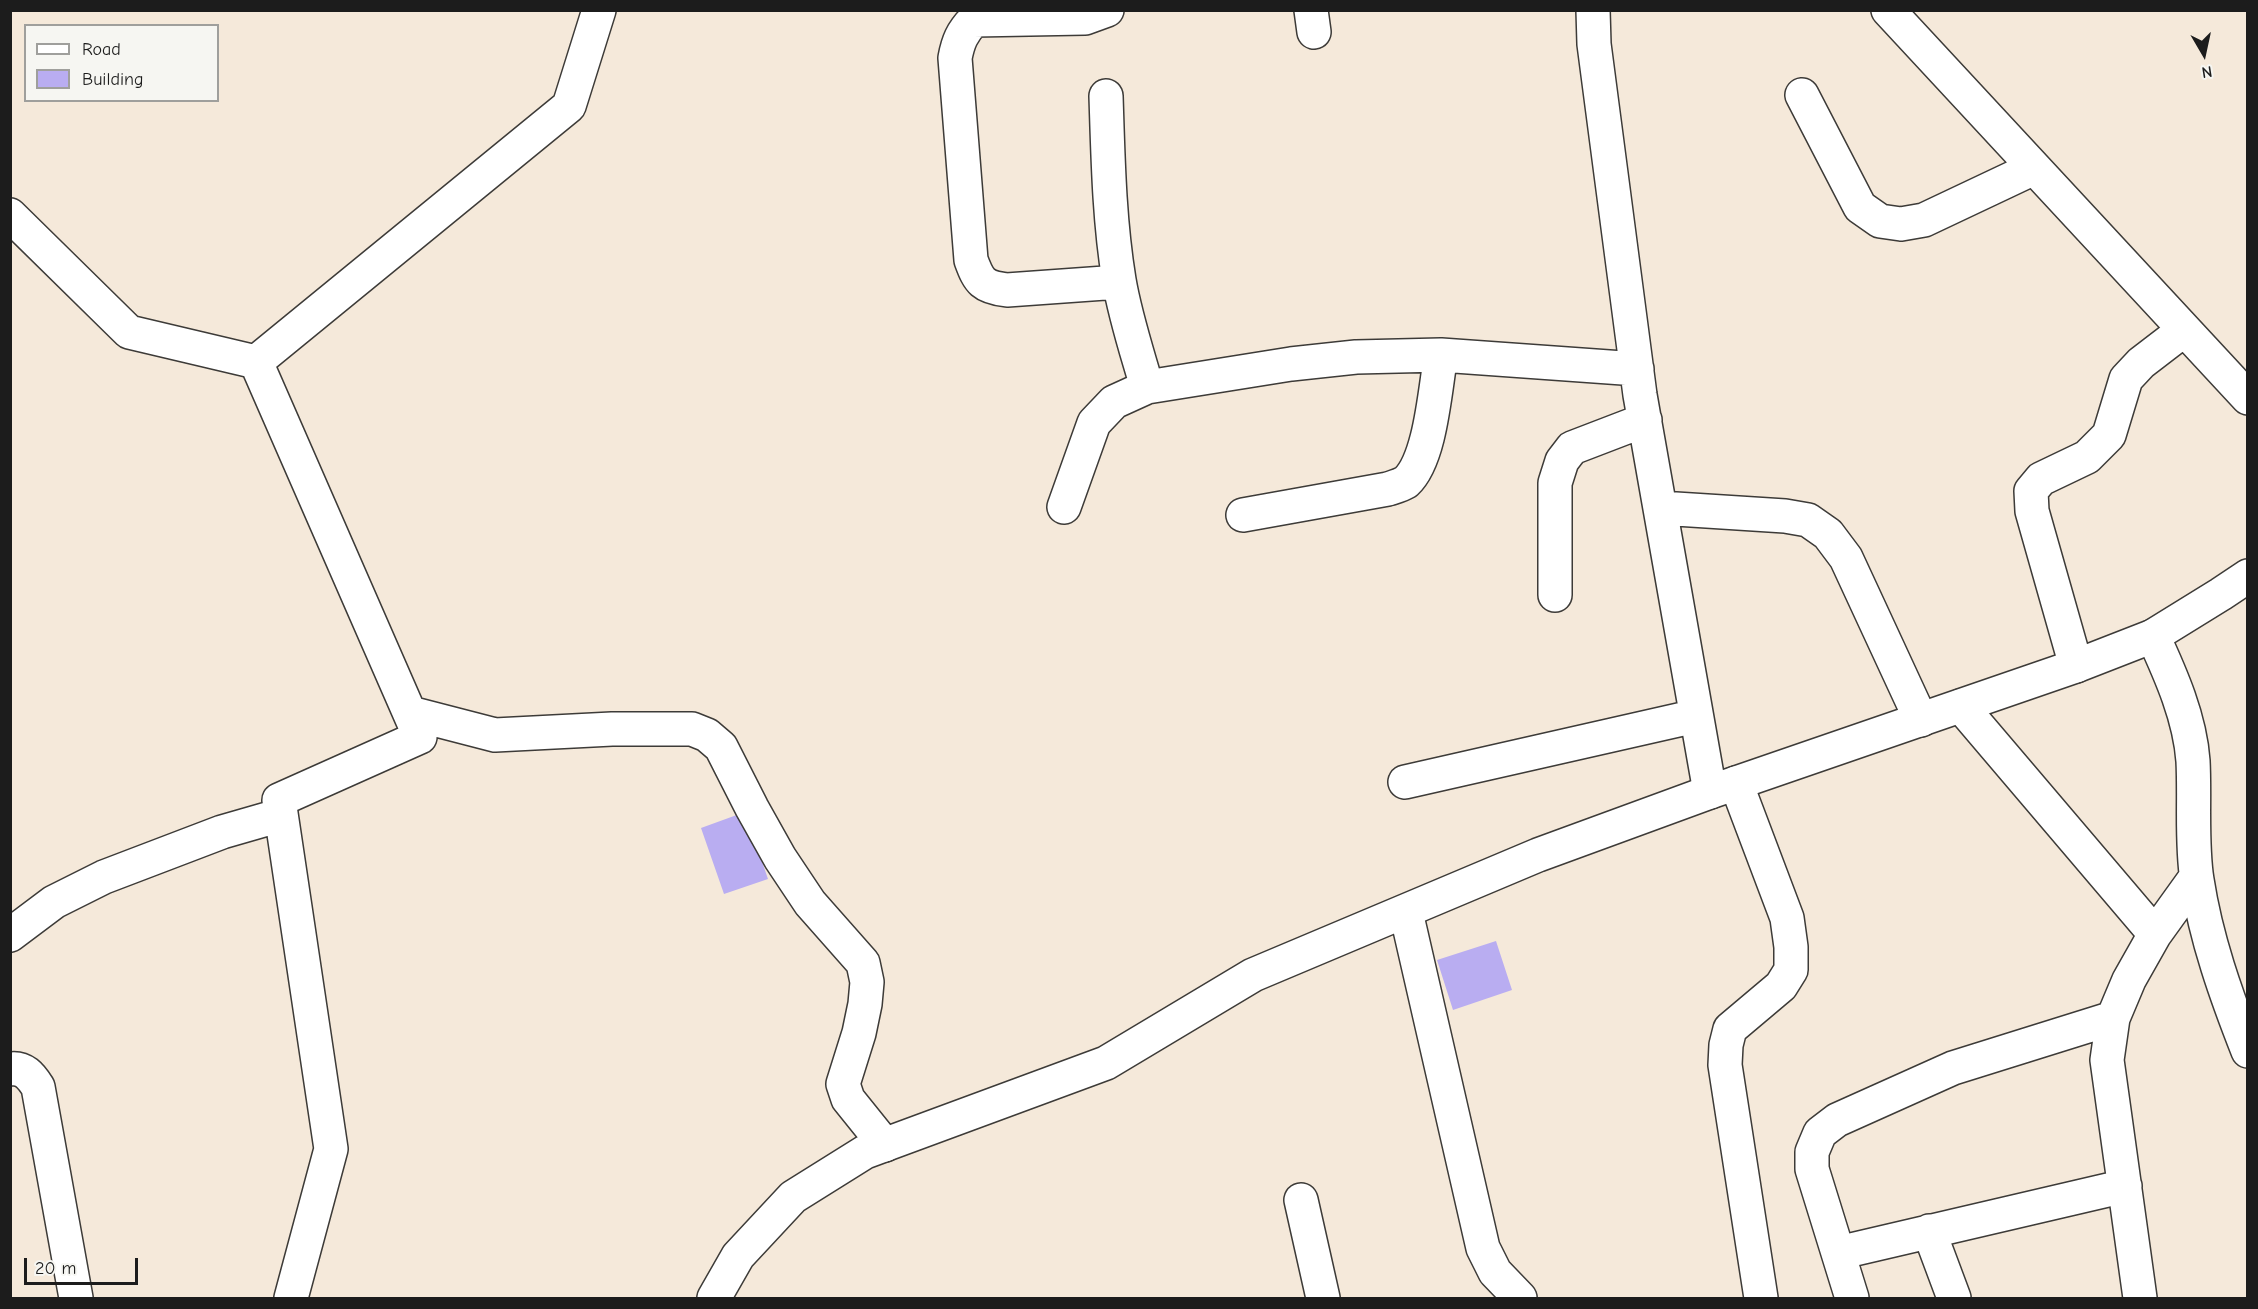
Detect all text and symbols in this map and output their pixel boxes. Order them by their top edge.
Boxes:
legend [24,24,219,102]
north arrow [2174,24,2234,84]
text: Road [82,39,121,60]
text: N [2200,62,2213,81]
text: Building [82,69,144,90]
scale bar [27,1246,141,1284]
text: 20 m [35,1258,76,1279]

